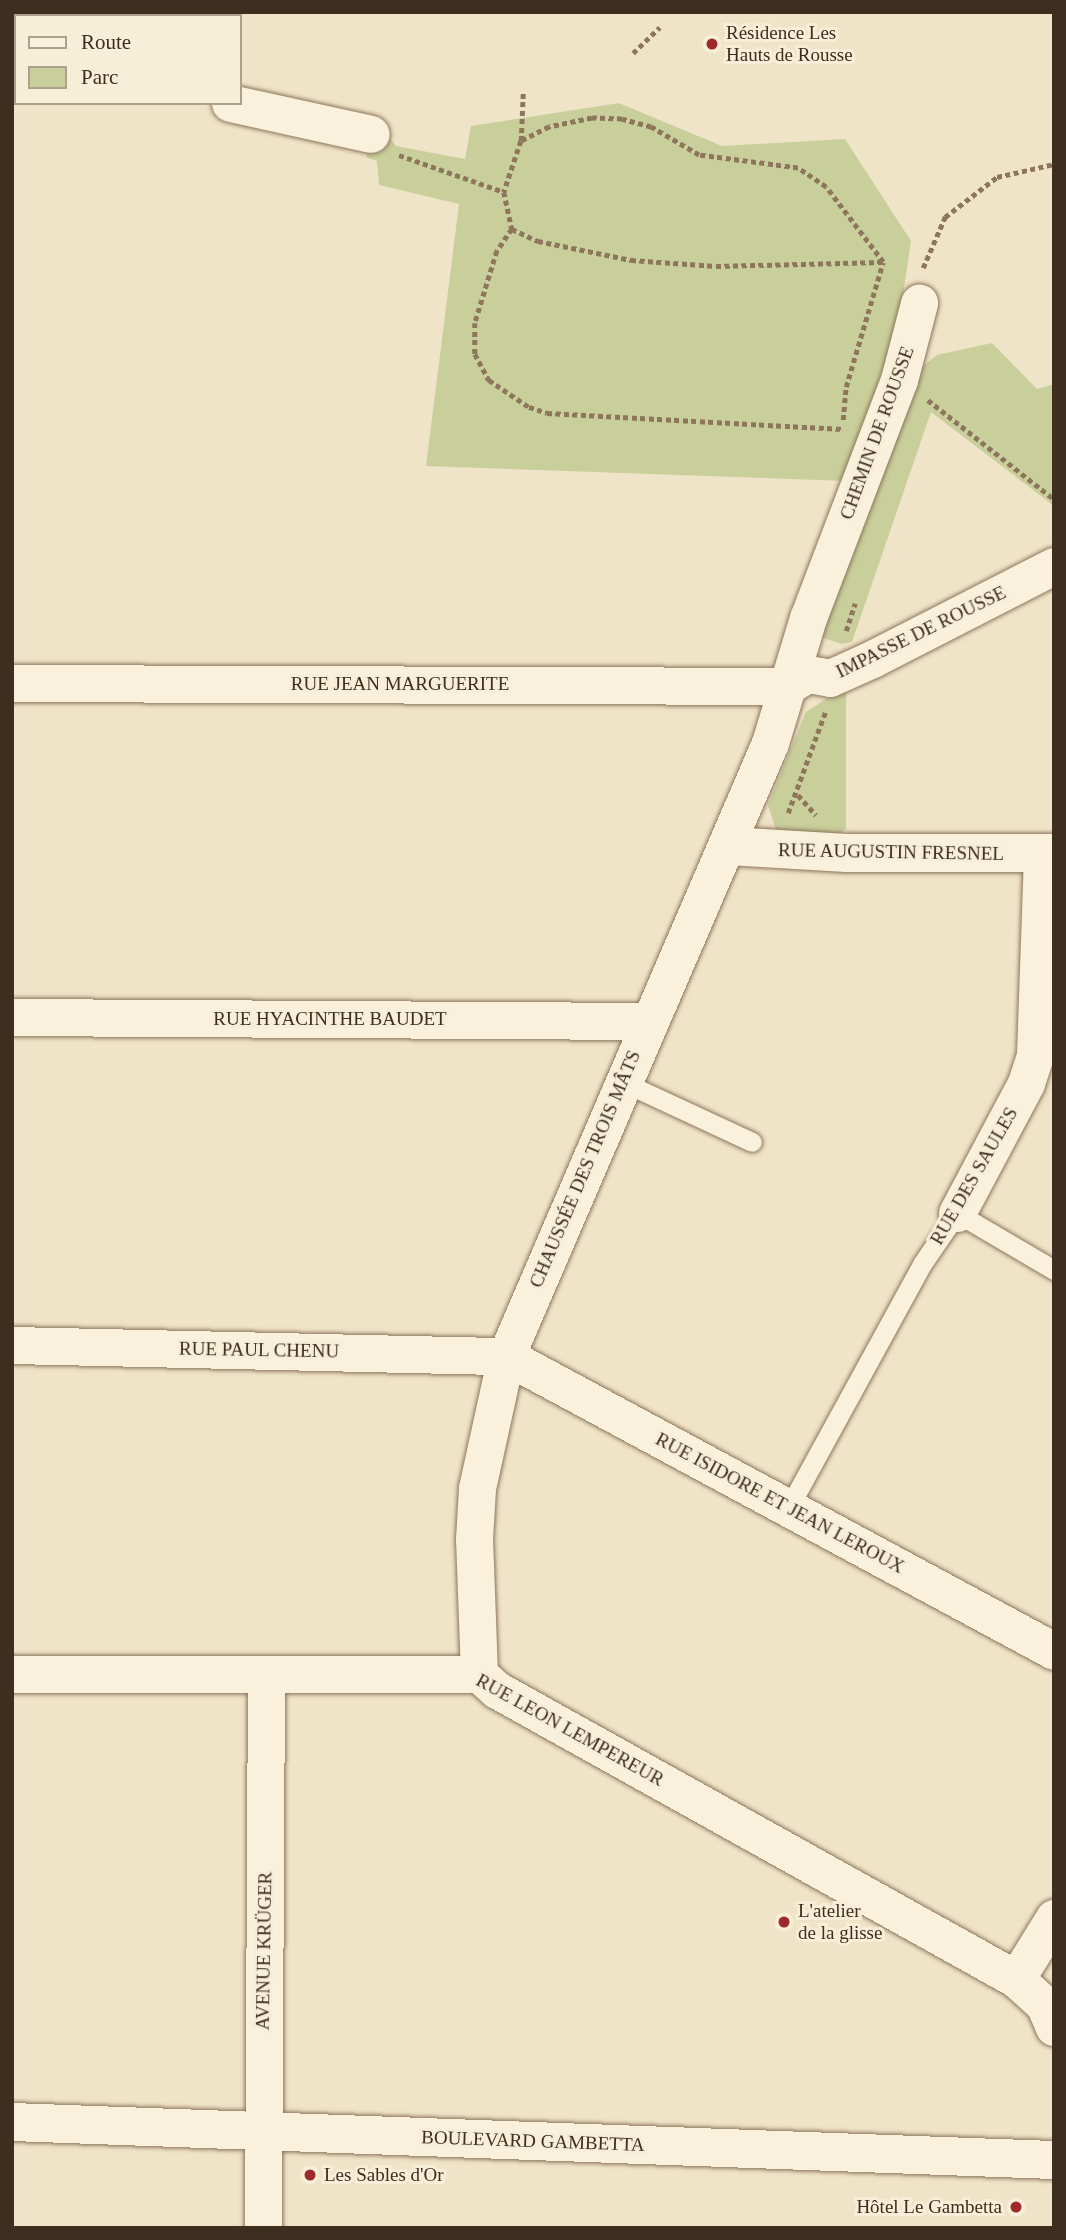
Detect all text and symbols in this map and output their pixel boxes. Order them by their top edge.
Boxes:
legend [14,14,242,105]
place label: Résidence Les Hauts de Rousse [726,22,853,66]
text: Route [81,30,131,54]
marker: Résidence Les Hauts de Rousse [704,36,720,52]
text: Parc [81,65,118,89]
street label: CHEMIN DE ROUSSE [835,343,919,523]
street label: IMPASSE DE ROUSSE [832,581,1010,683]
street label: RUE JEAN MARGUERITE [291,673,509,695]
street label: RUE AUGUSTIN FRESNEL [777,839,1005,865]
street label: RUE HYACINTHE BAUDET [213,1008,447,1030]
street label: CHAUSSÉE DES TROIS MÂTS [524,1047,646,1291]
street label: RUE DES SAULES [925,1103,1023,1249]
street label: RUE PAUL CHENU [178,1337,340,1363]
street label: RUE ISIDORE ET JEAN LEROUX [652,1428,908,1578]
street label: RUE LEON LEMPEREUR [472,1669,668,1791]
street label: AVENUE KRÜGER [251,1872,277,2030]
place label: L'atelier de la glisse [798,1900,882,1944]
marker: L'atelier de la glisse [776,1914,792,1930]
street label: BOULEVARD GAMBETTA [421,2126,645,2156]
place label: Les Sables d'Or [324,2164,444,2186]
marker: Les Sables d'Or [302,2167,318,2183]
place label: Hôtel Le Gambetta [856,2196,1002,2218]
marker: Hôtel Le Gambetta [1008,2199,1024,2215]

